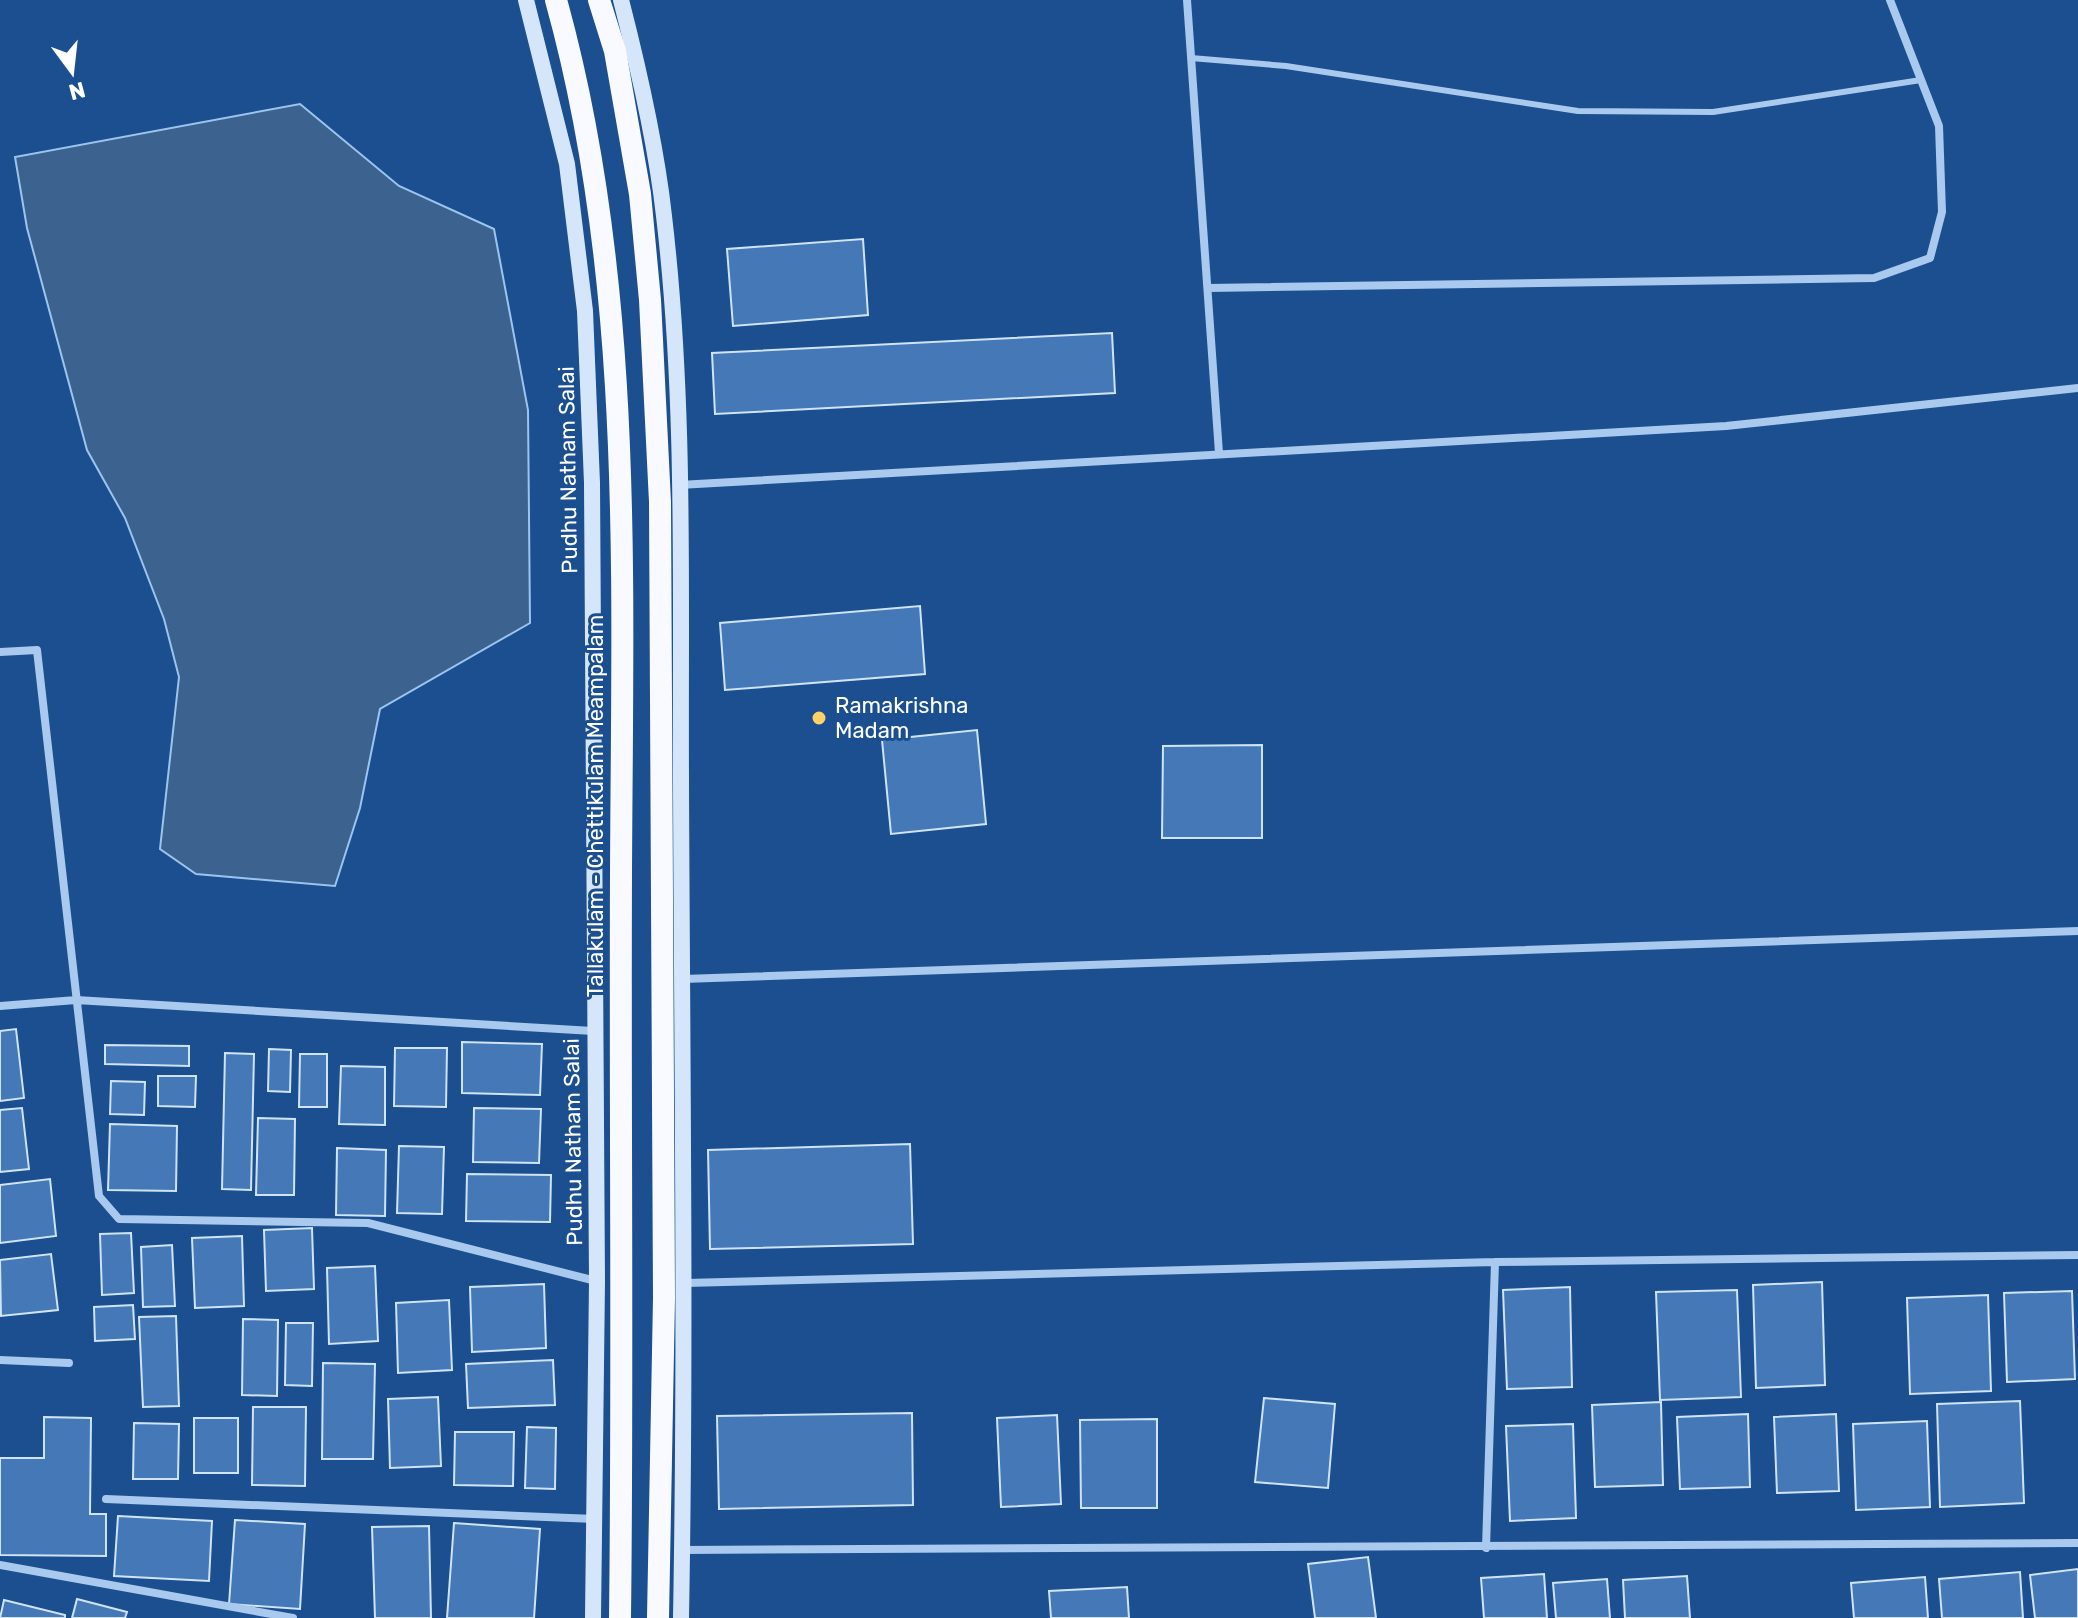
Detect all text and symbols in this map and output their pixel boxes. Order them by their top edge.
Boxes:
north arrow [32,32,112,112]
text: N [66,76,88,106]
street label: Pudhu Natham Salai [553,366,583,574]
street label: Tallakulam - Chettikulam Meampalam [582,615,609,997]
place label: Ramakrishna Madam [835,692,968,744]
marker: Ramakrishna Madam [810,709,828,727]
street label: Pudhu Natham Salai [558,1038,588,1246]

